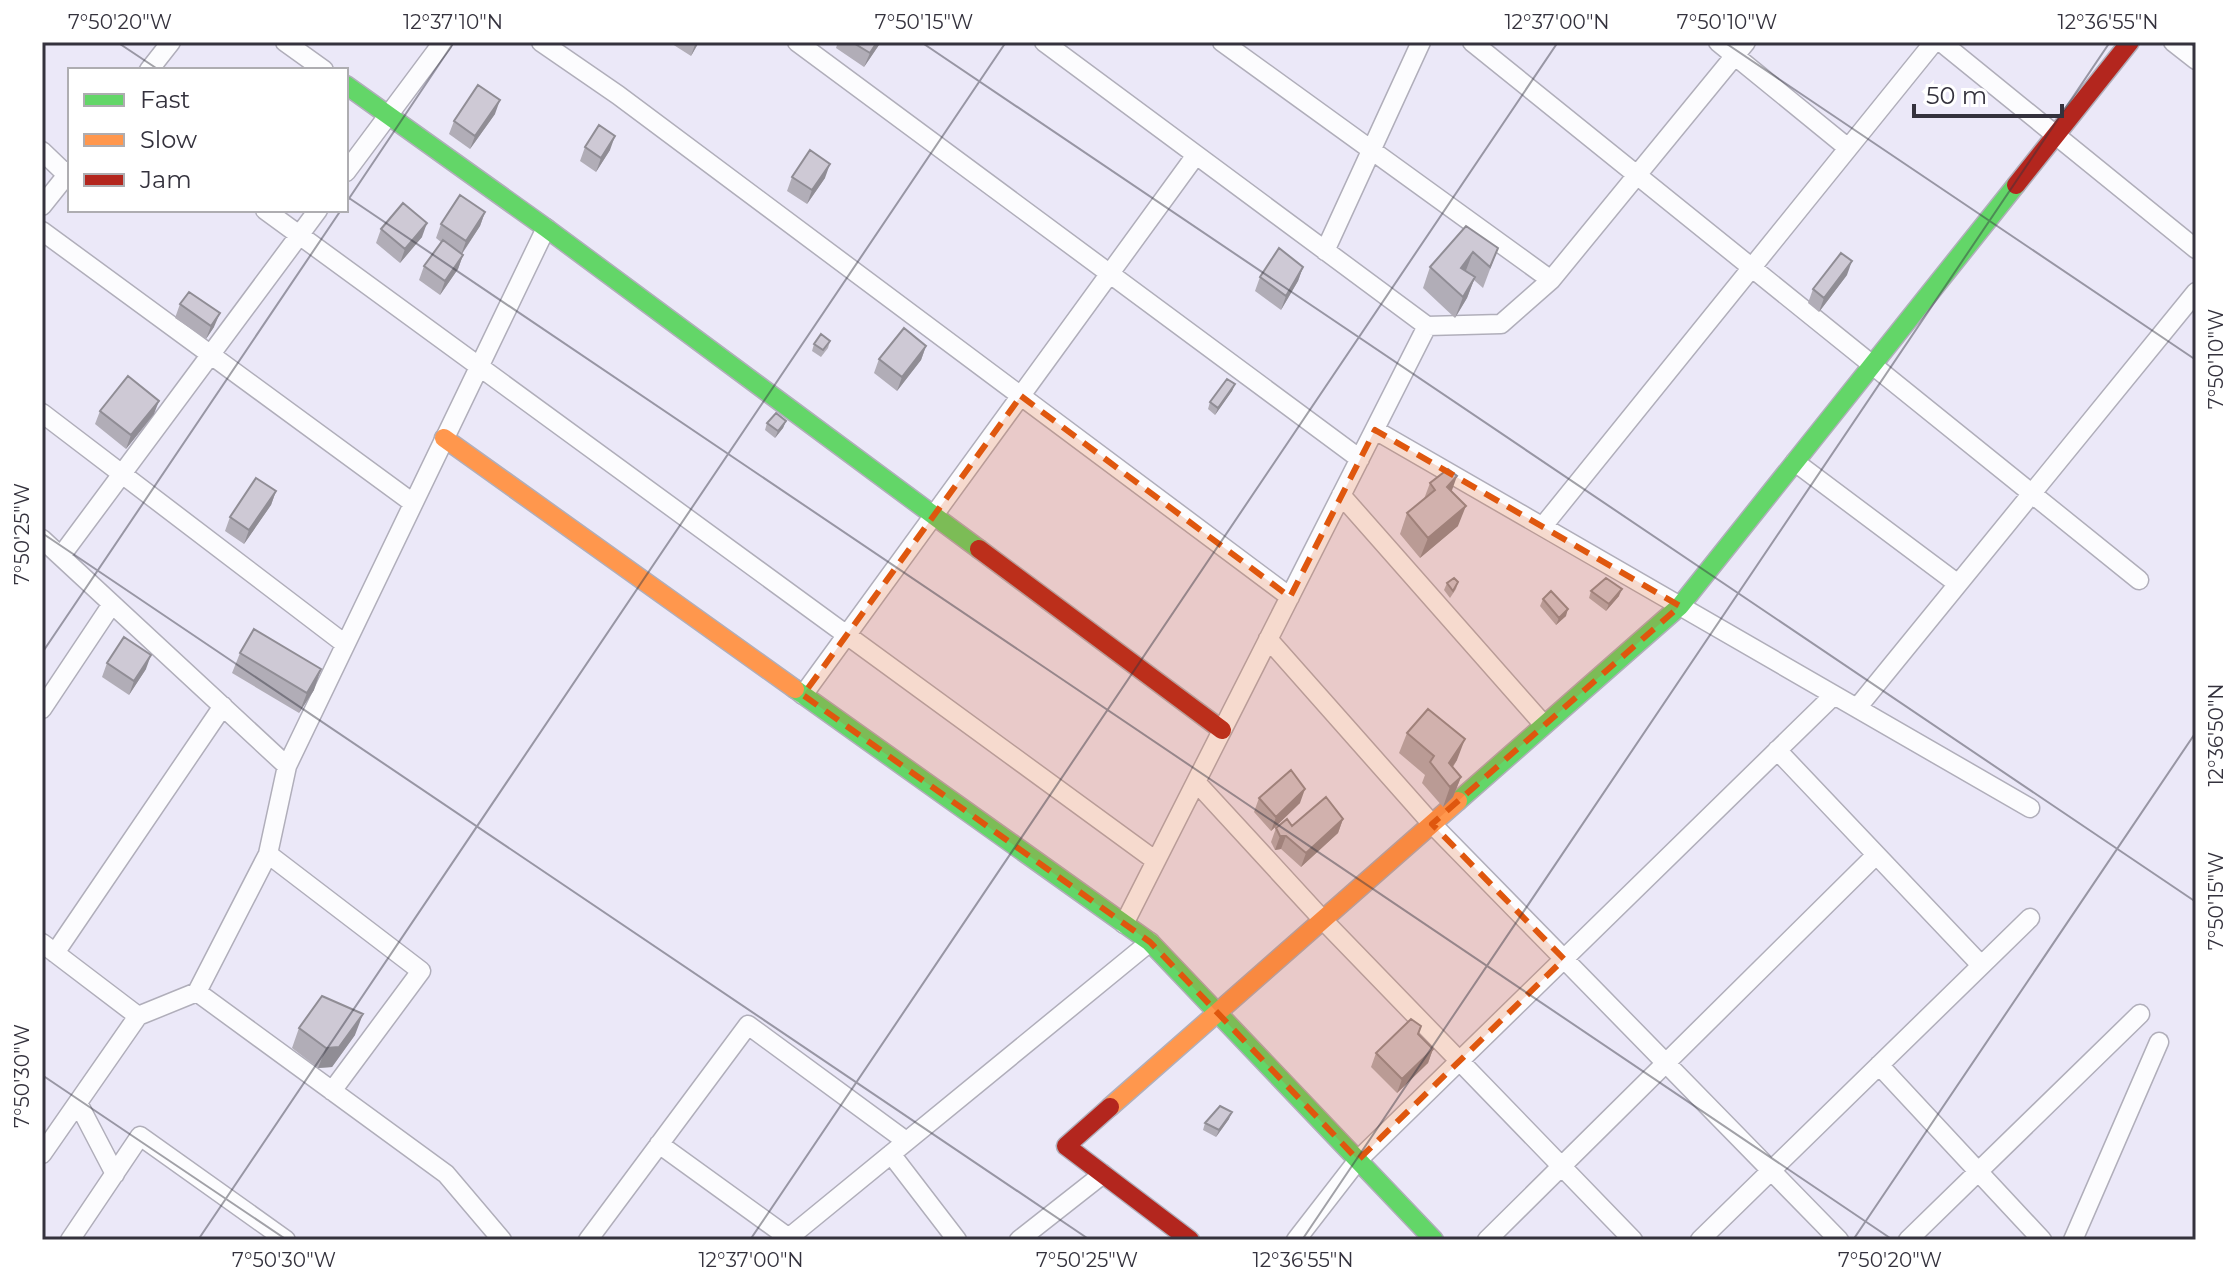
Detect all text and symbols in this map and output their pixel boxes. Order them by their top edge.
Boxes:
text: 7°50'20"W [68,10,172,34]
text: 12°37'10"N [403,10,503,34]
text: 7°50'15"W [875,10,973,34]
text: 12°37'00"N [1504,10,1610,34]
text: 7°50'10"W [1677,10,1777,34]
text: 12°36'55"N [2057,10,2159,34]
legend [68,68,348,212]
scale bar [1914,68,2062,118]
text: 50 m [1926,81,1987,110]
text: Fast [140,85,191,114]
text: Slow [140,125,197,154]
text: Jam [139,165,192,194]
text: 7°50'10"W [2204,309,2228,409]
text: 7°50'25"W [10,483,34,585]
text: 12°36'50"N [2204,683,2228,787]
text: 7°50'15"W [2204,852,2228,950]
text: 7°50'30"W [10,1024,34,1128]
text: 7°50'30"W [232,1248,336,1272]
text: 12°37'00"N [698,1248,804,1272]
text: 7°50'25"W [1036,1248,1138,1272]
text: 12°36'55"N [1252,1248,1354,1272]
text: 7°50'20"W [1838,1248,1942,1272]

